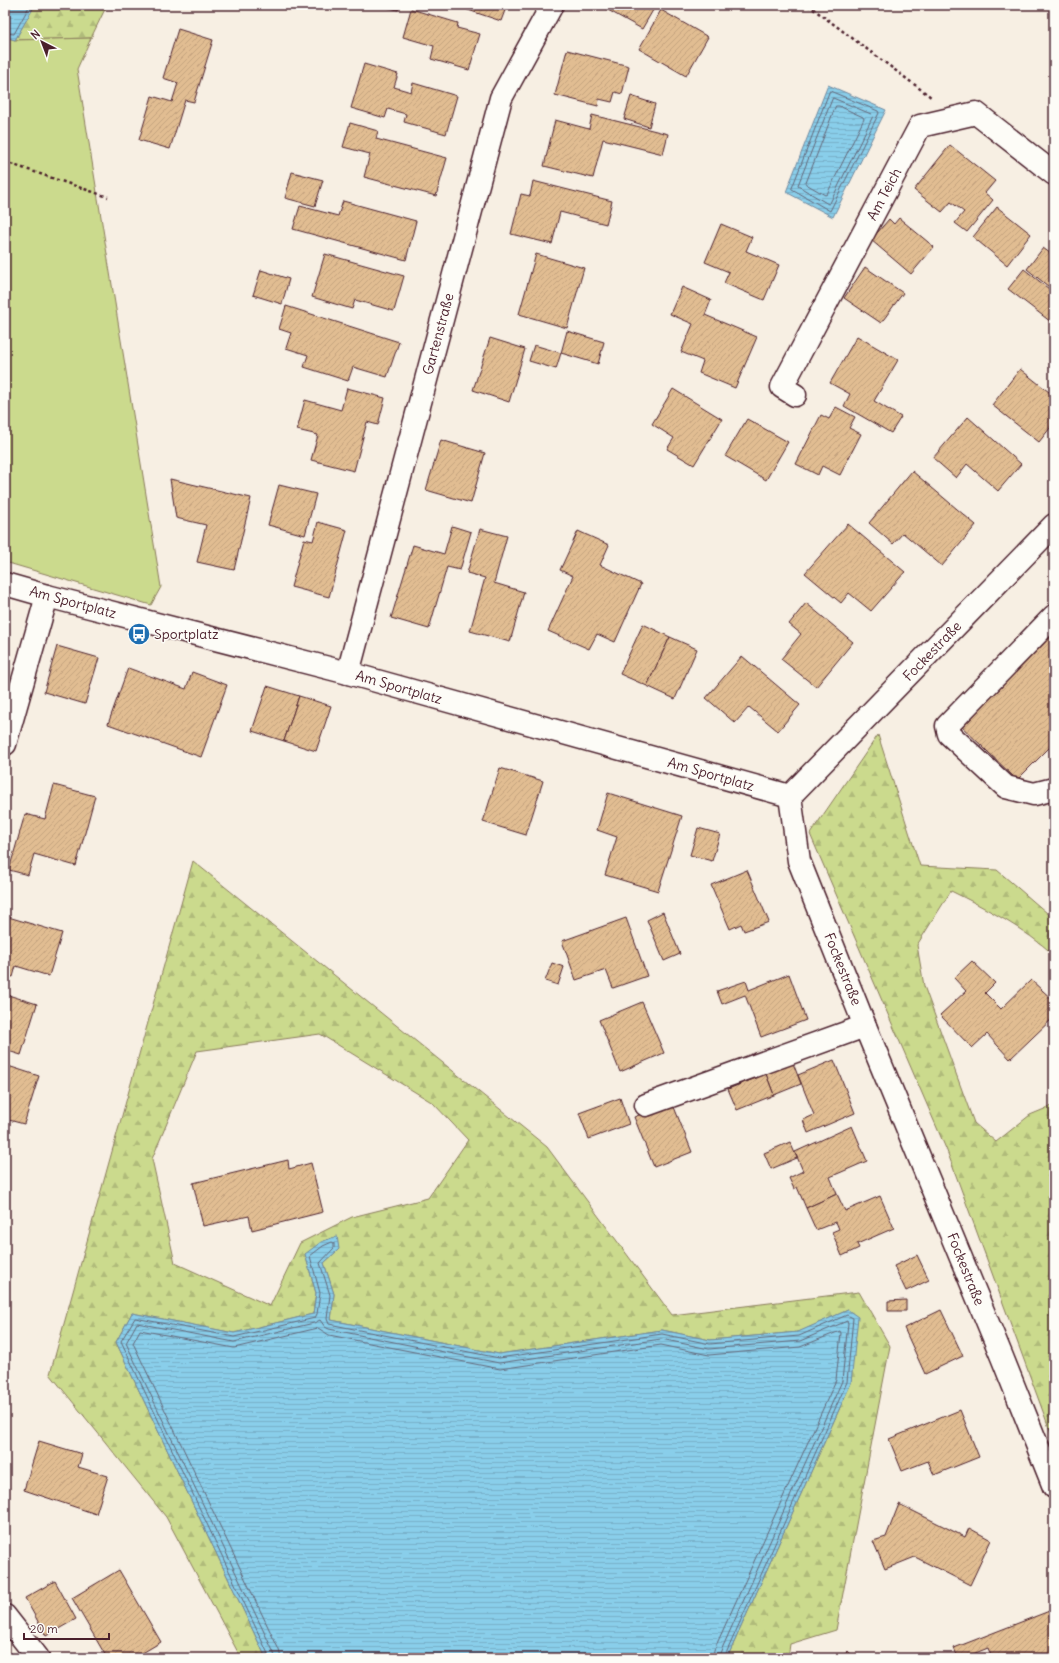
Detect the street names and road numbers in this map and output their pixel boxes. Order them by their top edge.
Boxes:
street label: Am Teich [863,165,905,223]
street label: Gartenstraße [418,291,458,377]
street label: Am Sportplatz [28,582,119,622]
street label: Fockestraße [899,617,965,685]
street label: Am Sportplatz [354,666,445,708]
street label: Am Sportplatz [666,753,757,795]
street label: Fockestraße [820,930,866,1008]
street label: Fockestraße [943,1230,989,1308]

